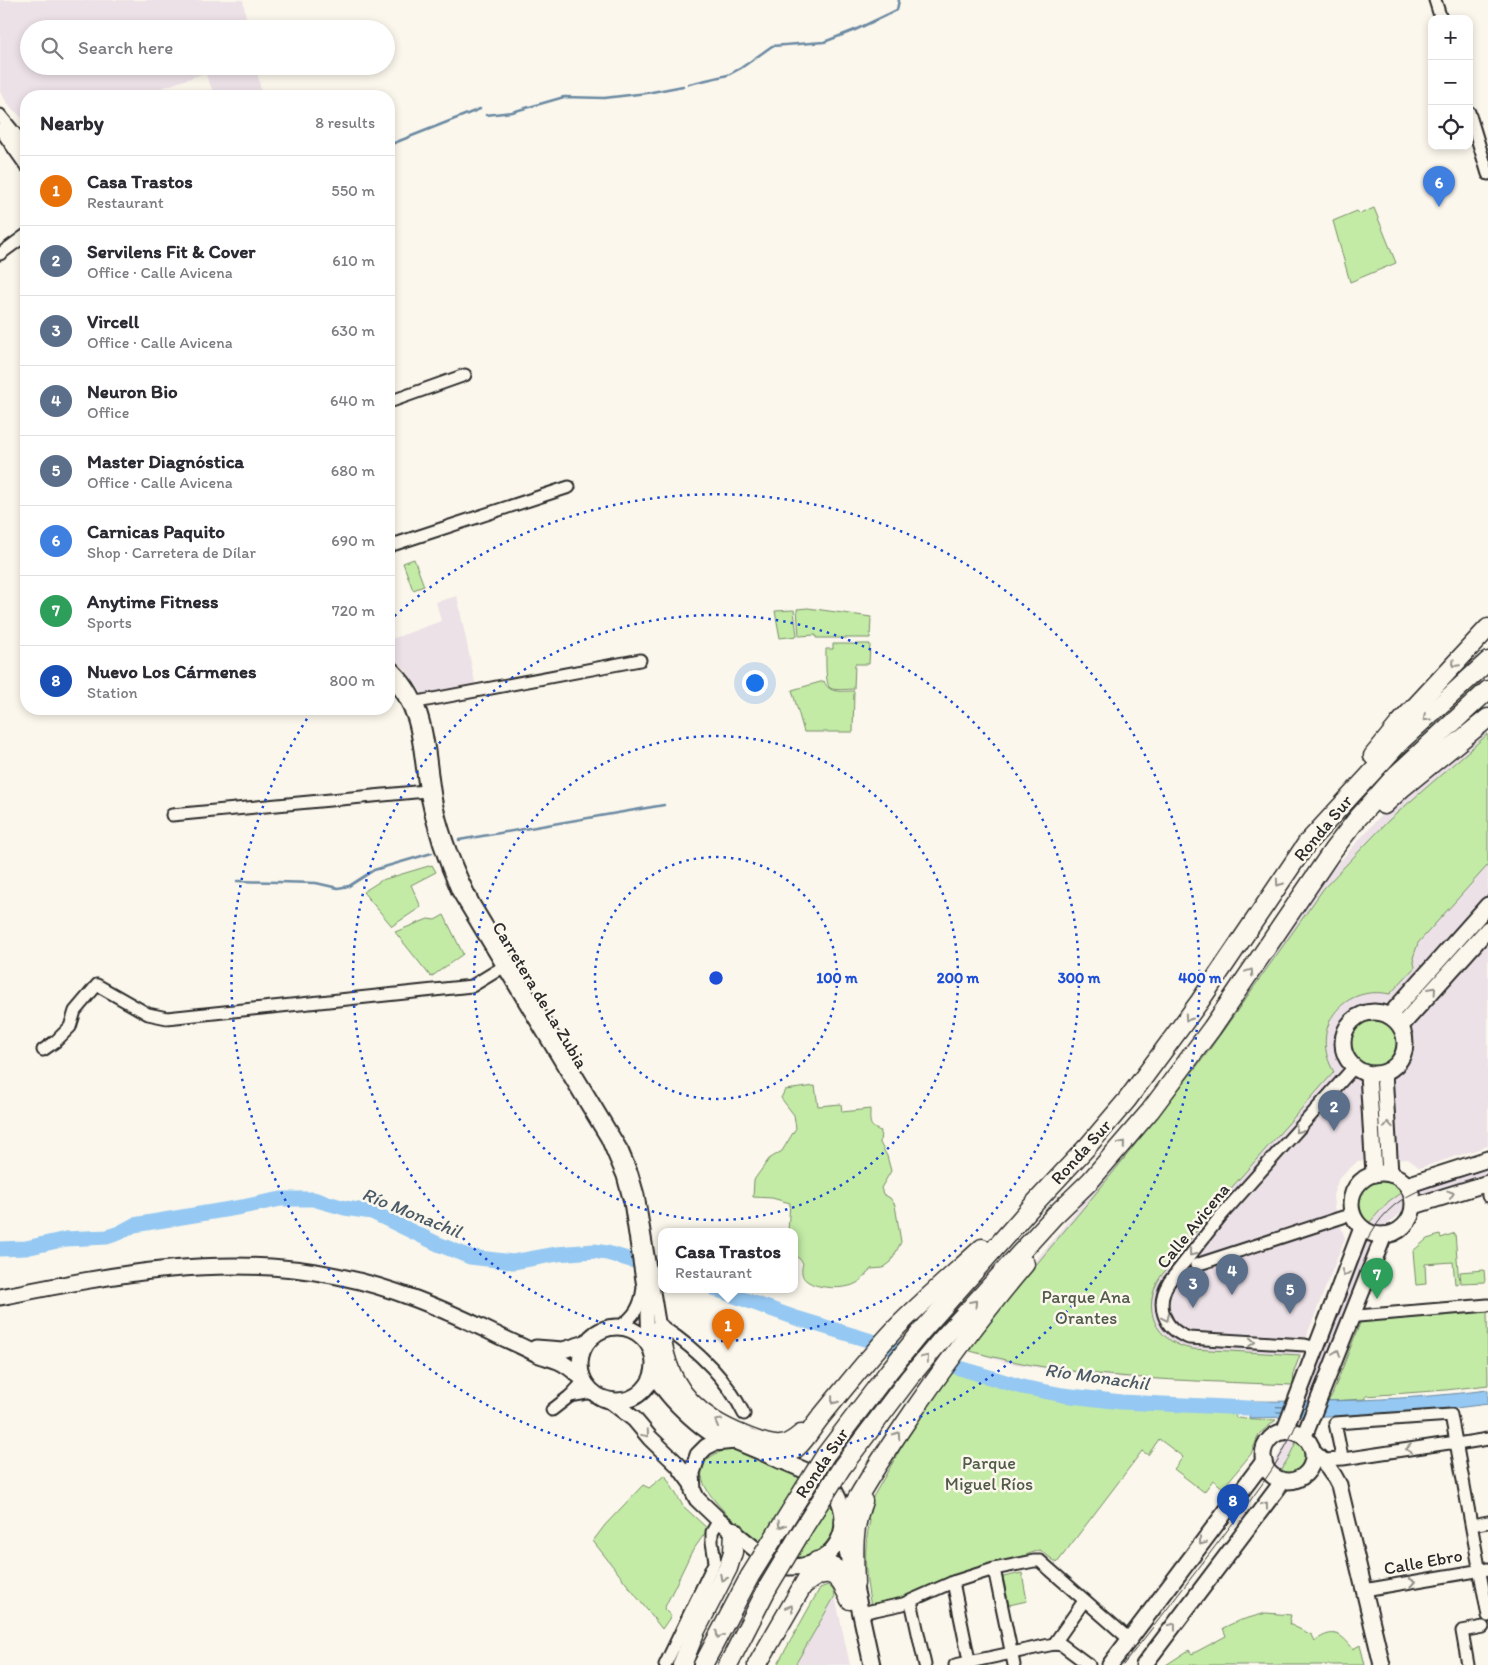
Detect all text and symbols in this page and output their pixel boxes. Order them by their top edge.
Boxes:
map controls [1428,15,1473,150]
button: + [1428,15,1473,60]
search box [20,20,395,75]
icon: search [38,34,66,62]
text: Search here [78,36,173,59]
button: − [1428,60,1473,105]
button: locate [1428,105,1473,150]
text: Nearby [40,110,104,135]
text: 8 results [315,113,375,132]
pin: 6 [1423,166,1455,207]
text: Casa Trastos [87,170,193,193]
text: 1 [52,181,60,200]
text: 550 m [331,181,375,200]
text: Restaurant [87,193,164,212]
text: Servilens Fit & Cover [87,240,256,263]
text: 2 [52,251,60,270]
text: 610 m [332,251,375,270]
text: Office · Calle Avicena [87,263,233,282]
text: Vircell [87,310,139,333]
text: 3 [52,321,60,340]
text: 630 m [331,321,375,340]
text: Office · Calle Avicena [87,333,233,352]
text: Neuron Bio [87,380,178,403]
text: 4 [51,391,61,410]
text: 640 m [330,391,375,410]
text: Office [87,403,129,422]
text: Master Diagnóstica [87,450,244,473]
text: 5 [52,461,60,480]
text: 680 m [331,461,375,480]
text: Office · Calle Avicena [87,473,233,492]
text: Carnicas Paquito [87,520,225,543]
text: 6 [52,531,60,550]
text: 690 m [331,531,375,550]
text: Shop · Carretera de Dílar [87,543,256,562]
text: Anytime Fitness [87,590,219,613]
text: 7 [52,601,60,620]
text: 720 m [332,601,375,620]
text: Sports [87,613,132,632]
one-way arrow [1452,658,1461,667]
text: Nuevo Los Cármenes [87,660,257,683]
your location [742,670,768,696]
text: 8 [52,671,60,690]
text: 800 m [329,671,375,690]
text: Station [87,683,138,702]
one-way arrow [1423,712,1432,721]
street label: Ronda Sur [1289,790,1358,866]
one-way arrow [1276,877,1285,887]
street label: Carretera de La Zubia [487,917,593,1073]
one-way arrow [1244,968,1253,977]
centre of rings [707,969,725,987]
text: 100 m [816,969,858,987]
text: 200 m [937,969,980,987]
text: 300 m [1058,969,1101,987]
text: 400 m [1178,969,1222,987]
one-way arrow [1428,986,1437,995]
one-way arrow [1185,1012,1194,1022]
pin: 2 [1318,1090,1350,1131]
street label: Ronda Sur [1046,1114,1116,1189]
one-way arrow [1382,1121,1393,1129]
one-way arrow [1295,1124,1304,1133]
one-way arrow [1116,1141,1124,1150]
street label: Calle Avicena [1152,1179,1234,1273]
water label: Río Monachil [359,1182,466,1243]
one-way arrow [1446,1190,1454,1200]
popup [658,1228,798,1293]
text: Casa Trastos [675,1240,781,1263]
one-way arrow [1190,1247,1198,1256]
pin: 4 [1216,1254,1248,1295]
pin: 7 [1361,1258,1393,1299]
text: Restaurant [675,1263,752,1282]
pin: 3 [1177,1267,1209,1308]
one-way arrow [1341,1268,1351,1277]
pin: 5 [1274,1273,1306,1314]
park label: Parque Ana Orantes [1041,1286,1131,1329]
one-way arrow [968,1300,977,1309]
pin: 1 [712,1309,744,1350]
one-way arrow [1160,1313,1171,1322]
one-way arrow [1248,1336,1256,1347]
one-way arrow [1331,1349,1341,1358]
one-way arrow [920,1355,929,1364]
water label: Río Monachil [1043,1358,1152,1395]
one-way arrow [830,1396,839,1405]
one-way arrow [714,1418,723,1428]
street label: Ronda Sur [791,1423,854,1502]
one-way arrow [641,1428,650,1437]
one-way arrow [891,1432,900,1441]
one-way arrow [1405,1443,1413,1454]
park label: Parque Miguel Ríos [945,1452,1033,1495]
pin: 8 [1217,1484,1249,1525]
one-way arrow [1259,1501,1268,1511]
one-way arrow [778,1519,788,1528]
one-way arrow [1200,1536,1208,1545]
street label: Calle Ebro [1382,1544,1464,1580]
one-way arrow [719,1572,729,1581]
one-way arrow [1408,1577,1417,1587]
one-way arrow [784,1605,793,1614]
one-way arrow [1168,1623,1176,1632]
one-way arrow [715,1629,725,1638]

